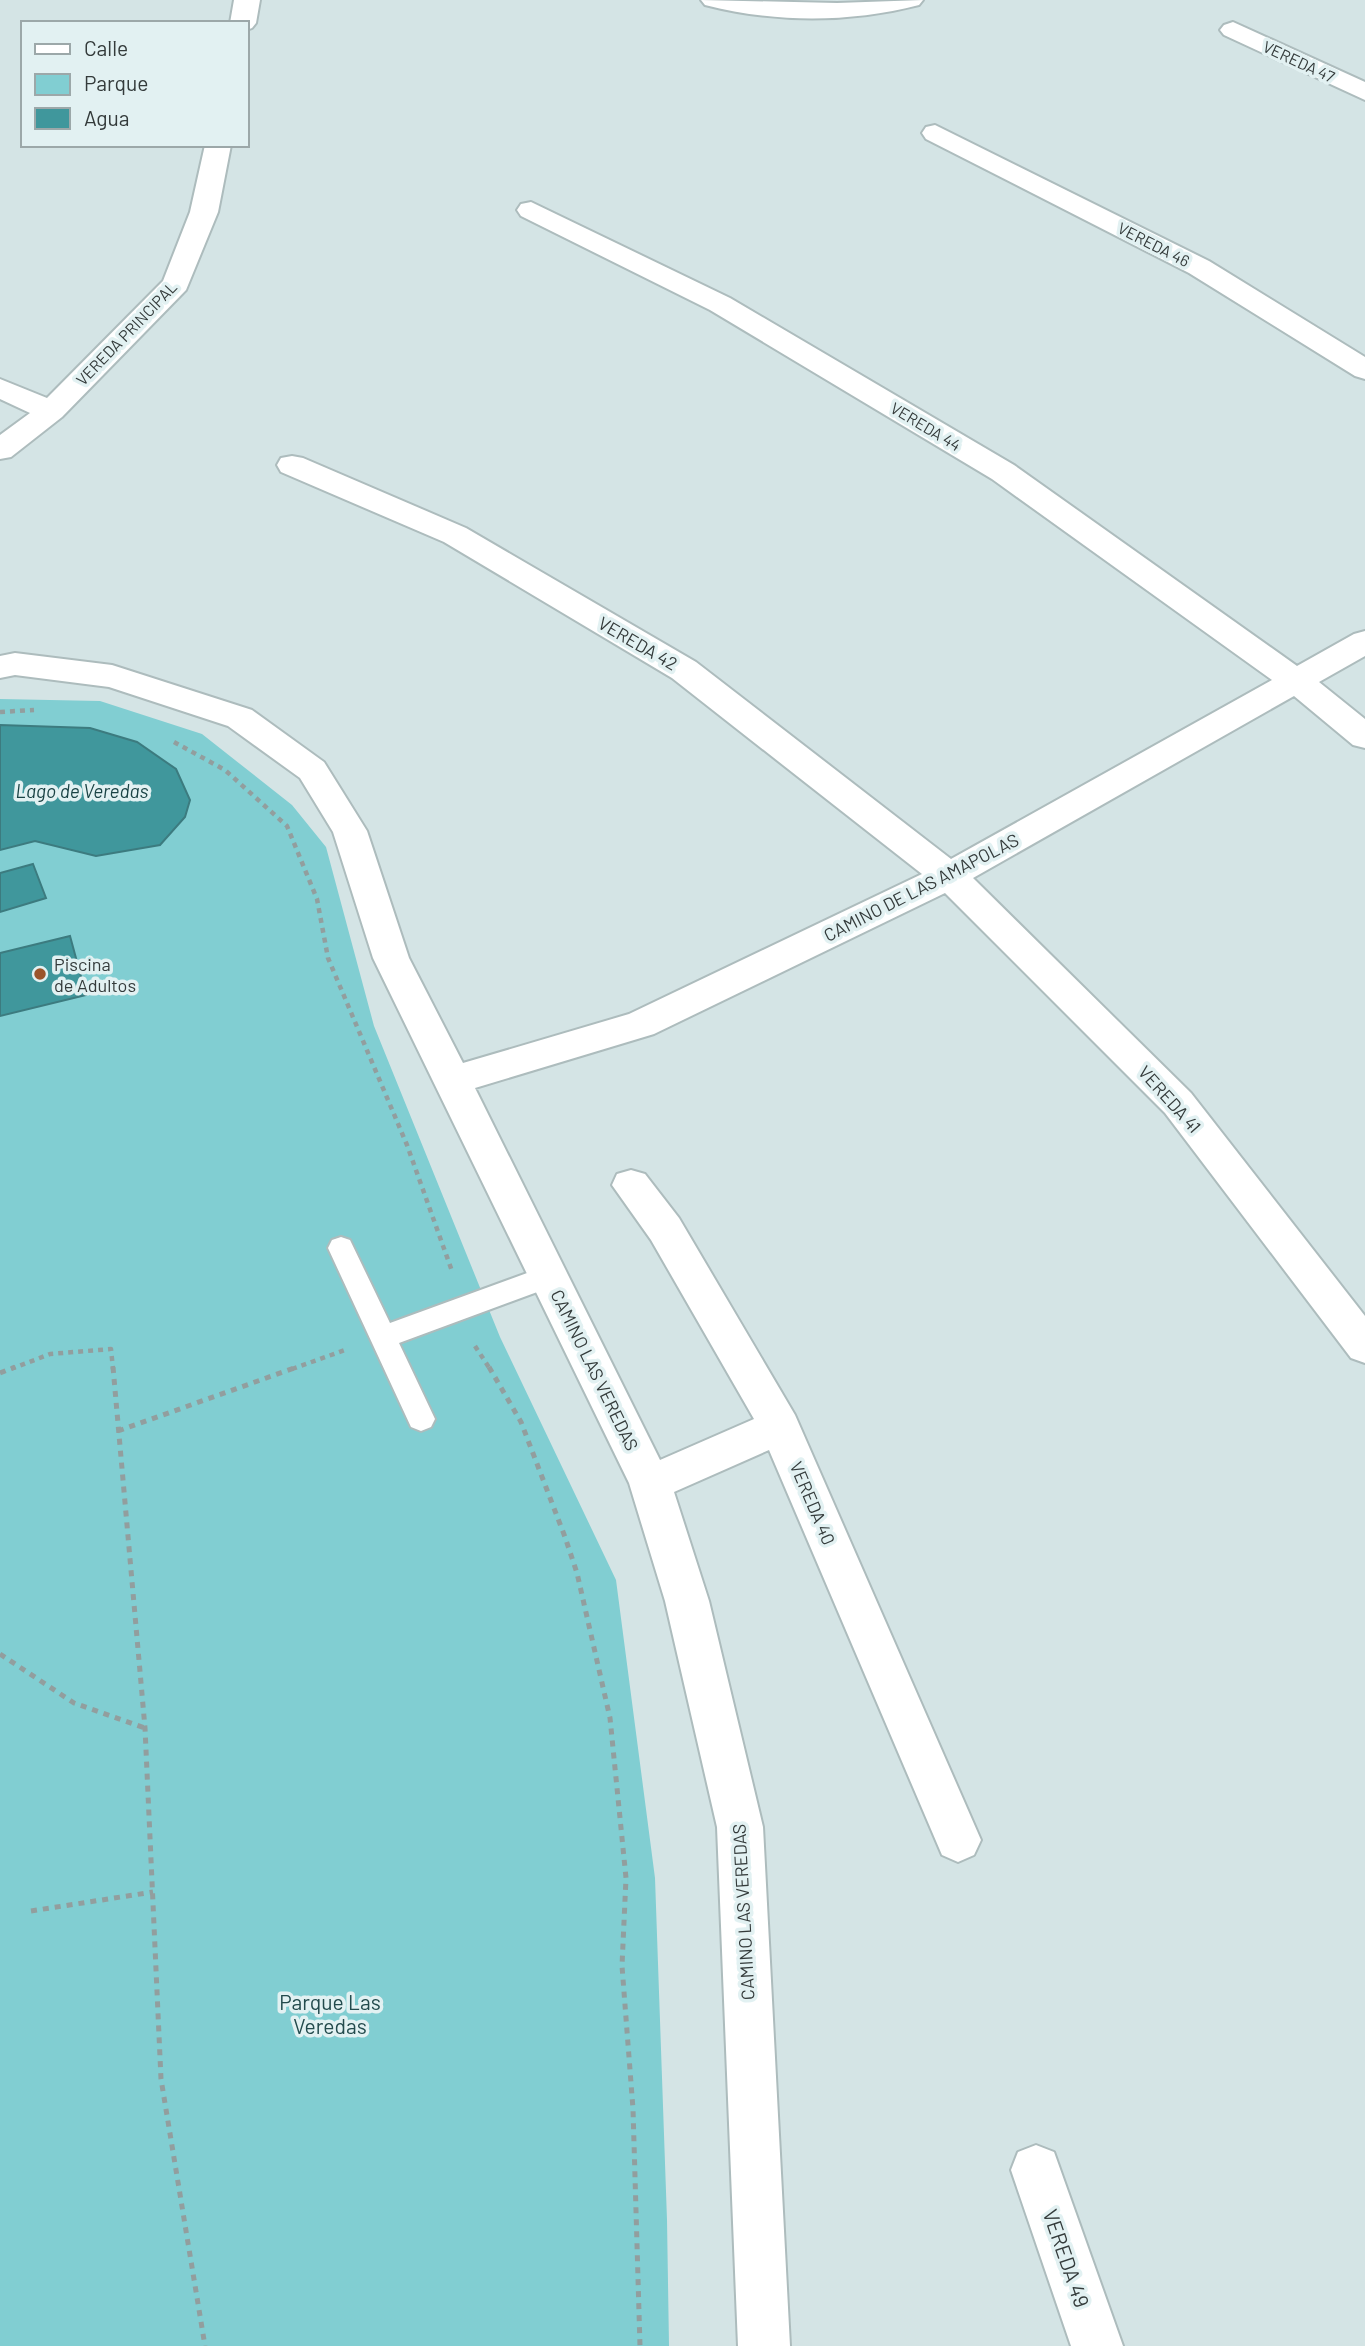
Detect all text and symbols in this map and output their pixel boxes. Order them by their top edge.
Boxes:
legend [21,21,248,147]
text: Calle [84,35,128,60]
street label: VEREDA 47 [1260,36,1338,86]
text: Parque [84,70,149,95]
text: Agua [84,105,130,130]
street label: VEREDA 46 [1115,218,1193,270]
street label: VEREDA PRINCIPAL [72,277,180,389]
street label: VEREDA 44 [887,398,965,454]
street label: VEREDA 42 [594,611,682,675]
water label: Lago de Veredas [16,779,149,802]
street label: CAMINO DE LAS AMAPOLAS [820,828,1022,946]
place label: Piscina de Adultos [54,953,136,996]
marker: Piscina de Adultos [32,966,48,982]
street label: VEREDA 41 [1134,1061,1206,1137]
street label: CAMINO LAS VEREDAS [546,1286,644,1454]
street label: VEREDA 40 [786,1458,840,1548]
street label: CAMINO LAS VEREDAS [727,1823,759,2001]
park label: Parque Las Veredas [279,1989,381,2038]
street label: VEREDA 49 [1039,2206,1095,2310]

